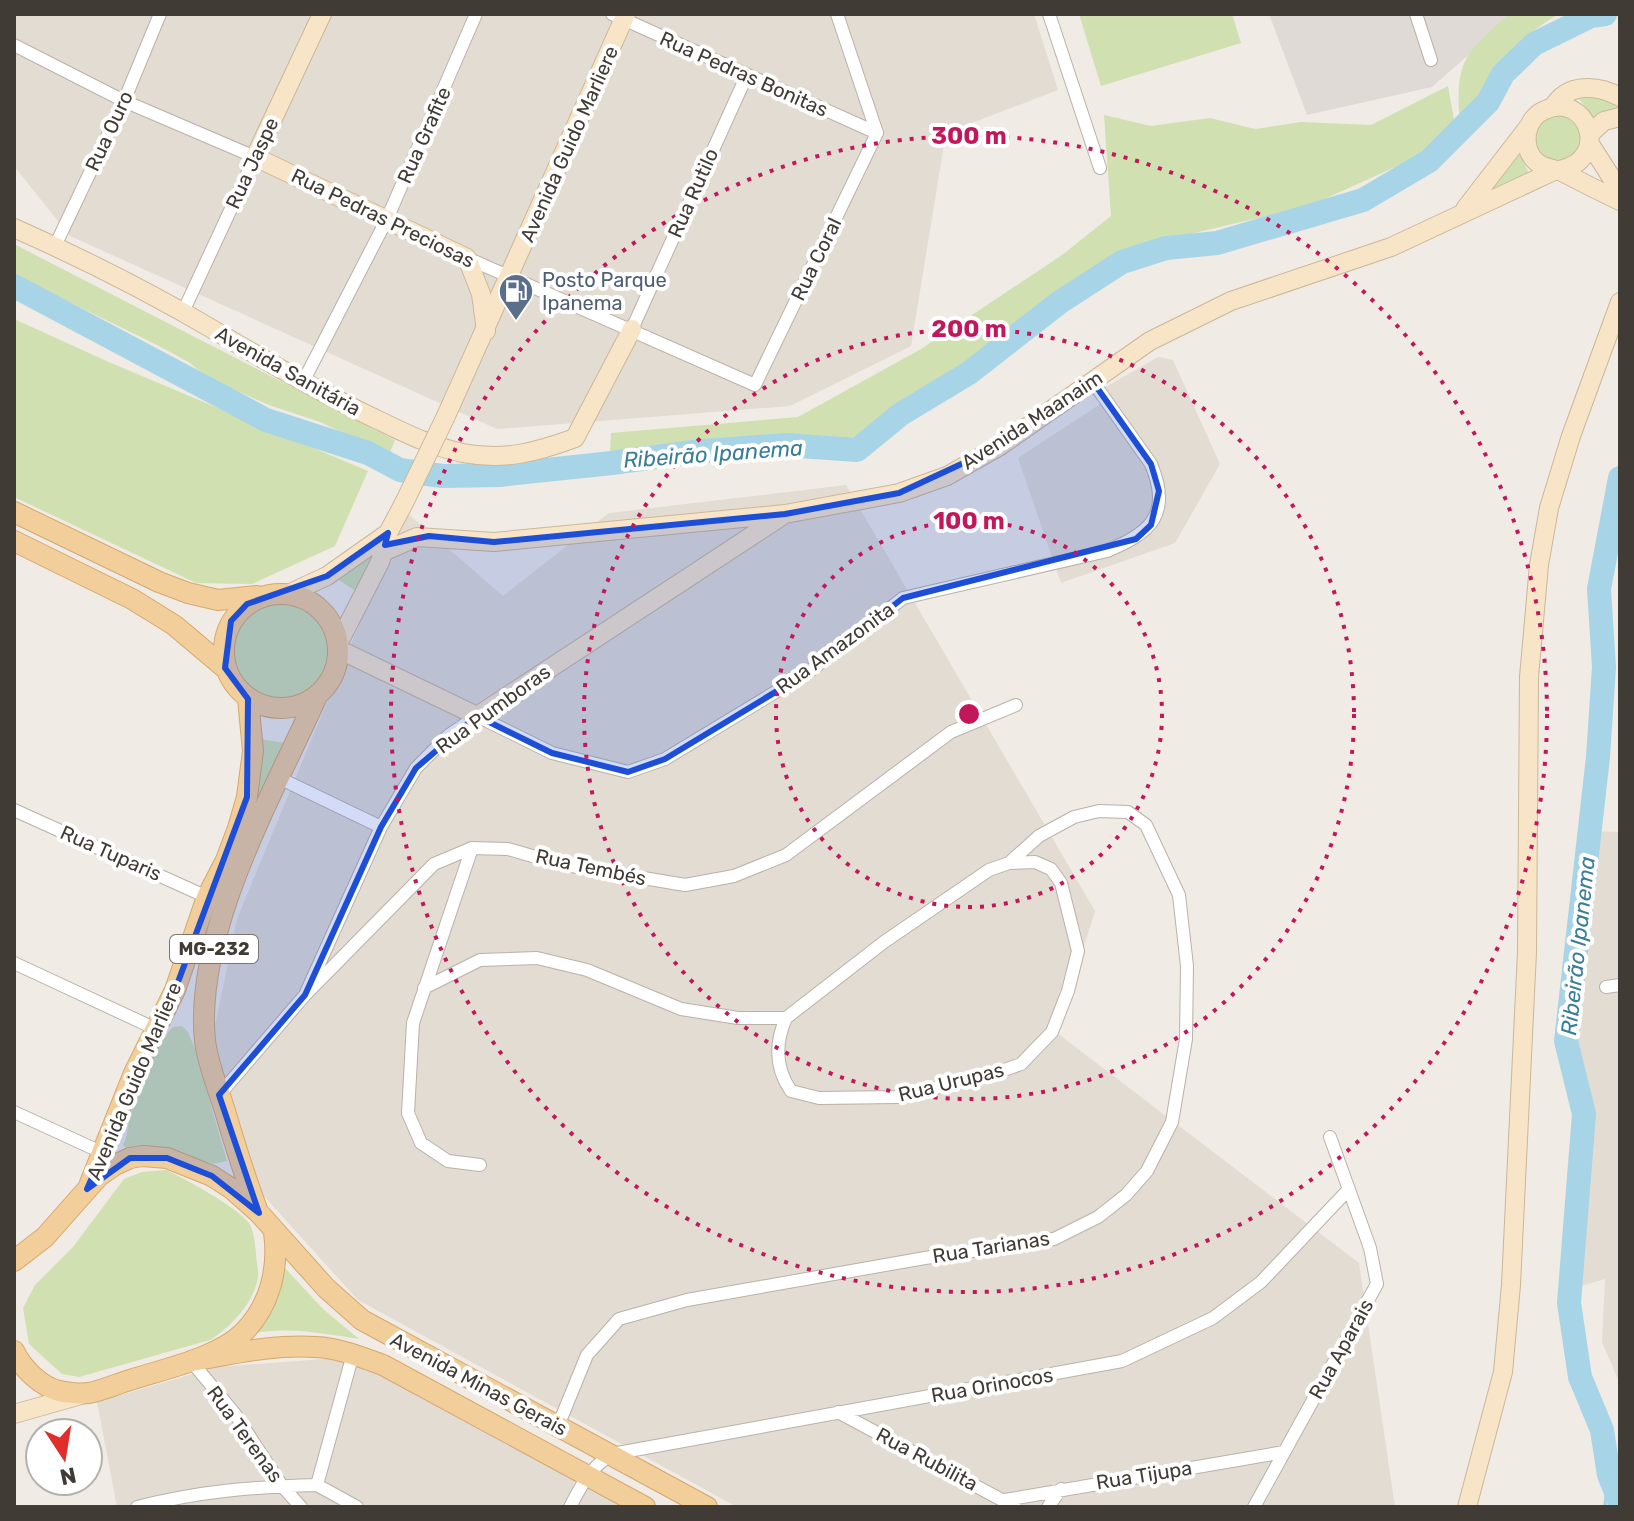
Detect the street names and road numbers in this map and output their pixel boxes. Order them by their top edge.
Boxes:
street label: Rua Pedras Bonitas [656,26,832,122]
street label: Avenida Guido Marliere [515,42,623,246]
street label: Rua Grafite [392,83,456,187]
street label: Rua Ouro [80,87,138,175]
street label: Rua Jaspe [220,113,284,213]
street label: Rua Rutilo [663,145,723,241]
street label: Rua Pedras Preciosas [288,163,478,273]
street label: Rua Coral [786,214,846,304]
street label: Avenida Sanitária [211,321,365,421]
street label: Avenida Maanaim [957,365,1107,475]
street label: Rua Amazonita [771,597,899,699]
street label: Rua Pumboras [431,659,555,759]
street label: Rua Tuparis [57,820,165,886]
street label: Rua Tembés [533,844,649,890]
road number: MG-232 [170,935,258,963]
street label: Avenida Guido Marliere [81,979,187,1183]
street label: Rua Urupas [896,1057,1006,1107]
street label: Rua Tarianas [931,1226,1051,1268]
street label: Rua Aparais [1304,1295,1378,1403]
street label: Avenida Minas Gerais [386,1327,572,1441]
street label: Rua Orinocos [929,1362,1055,1408]
street label: Rua Terenas [202,1381,288,1487]
street label: Rua Rubilita [872,1422,982,1496]
street label: Rua Tijupa [1094,1456,1194,1494]

